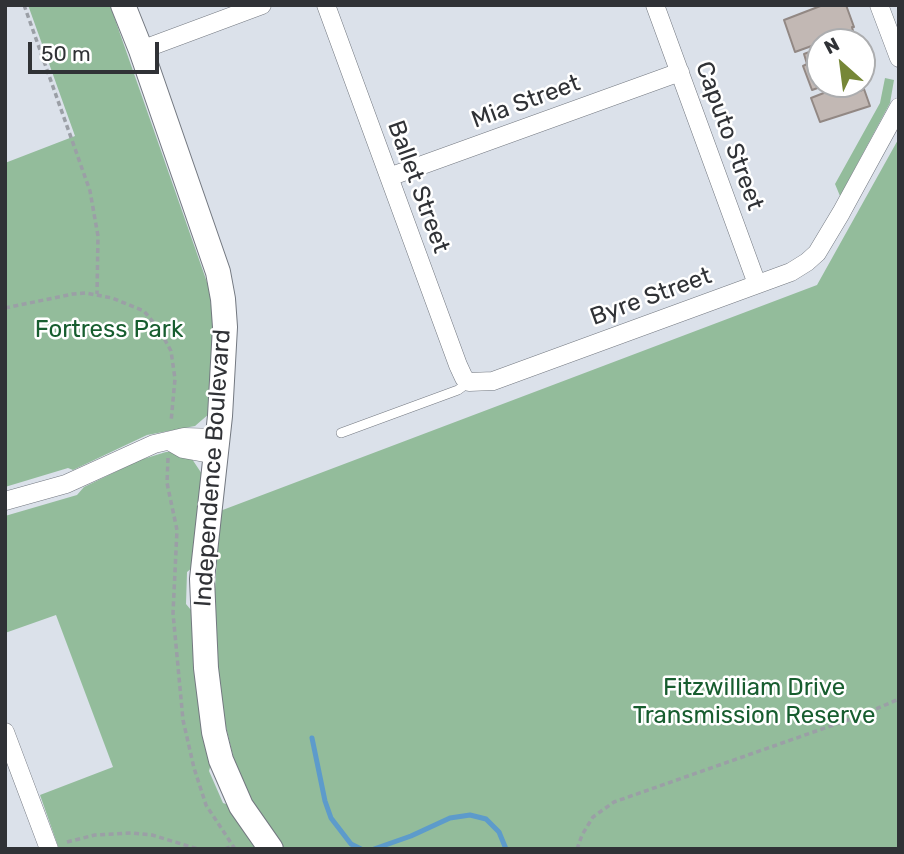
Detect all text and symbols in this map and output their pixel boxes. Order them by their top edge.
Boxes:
scale bar [32,28,163,72]
north arrow [806,28,876,98]
text: N [820,32,843,59]
text: 50 m [41,41,91,66]
street label: Caputo Street [689,58,769,214]
street label: Mia Street [468,69,584,135]
street label: Ballet Street [381,117,455,257]
street label: Byre Street [586,262,716,332]
park label: Fortress Park [35,316,183,344]
street label: Independence Boulevard [189,328,237,608]
park label: Fitzwilliam Drive Transmission Reserve [633,674,875,730]

